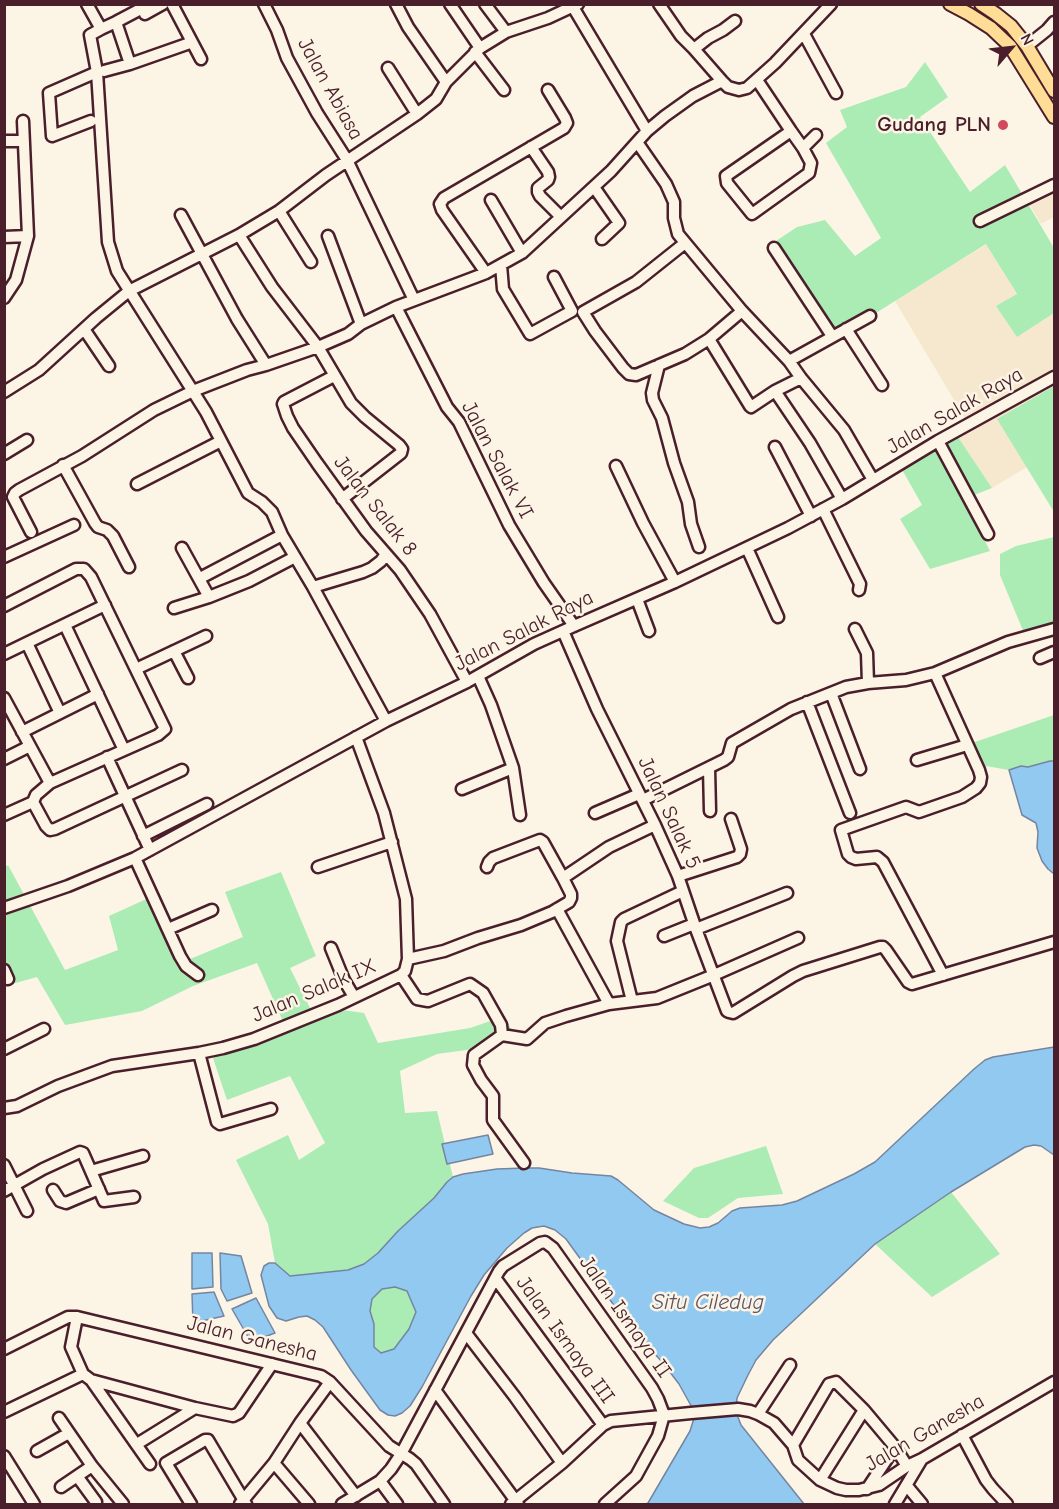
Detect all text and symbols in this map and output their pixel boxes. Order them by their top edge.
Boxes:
north arrow [981,18,1041,78]
text: N [1016,31,1037,48]
street label: Jalan Abiasa [292,33,368,145]
place label: Gudang PLN [877,112,991,138]
marker: Gudang PLN [996,118,1010,132]
street label: Jalan Salak Raya [883,362,1027,460]
street label: Jalan Salak VI [456,397,538,523]
street label: Jalan Salak 8 [328,451,422,561]
street label: Jalan Salak Raya [450,585,598,677]
street label: Jalan Salak 5 [632,753,706,873]
street label: Jalan Salak IX [248,954,380,1028]
street label: Jalan Ismaya II [574,1251,676,1383]
street label: Jalan Ismaya III [510,1271,620,1409]
water label: Situ Ciledug [652,1290,764,1316]
street label: Jalan Ganesha [184,1311,320,1367]
street label: Jalan Ganesha [861,1389,989,1477]

